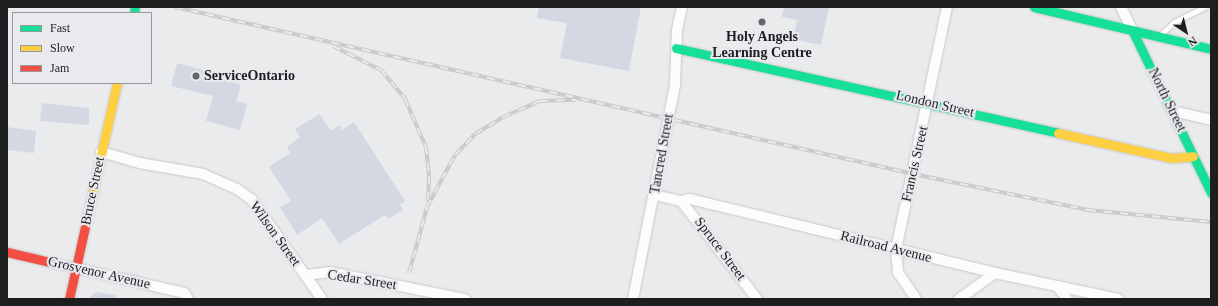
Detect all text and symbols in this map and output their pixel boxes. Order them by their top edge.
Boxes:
legend [12,12,152,84]
north arrow [1166,12,1206,52]
marker: Holy Angels Learning Centre [757,17,767,27]
text: Fast [50,21,70,35]
place label: Holy Angels Learning Centre [712,29,812,62]
text: N [1186,35,1200,49]
text: Slow [50,41,75,55]
text: Jam [50,61,69,75]
street label: North Street [1144,65,1190,135]
place label: ServiceOntario [204,68,295,84]
marker: ServiceOntario [191,71,201,81]
street label: London Street [894,87,976,121]
street label: Tancred Street [647,113,677,195]
street label: Francis Street [898,124,932,204]
street label: Bruce Street [78,155,108,227]
street label: Wilson Street [246,198,304,270]
street label: Spruce Street [691,214,749,284]
street label: Railroad Avenue [838,227,934,267]
street label: Grosvenor Avenue [46,253,152,293]
street label: Cedar Street [326,266,398,294]

